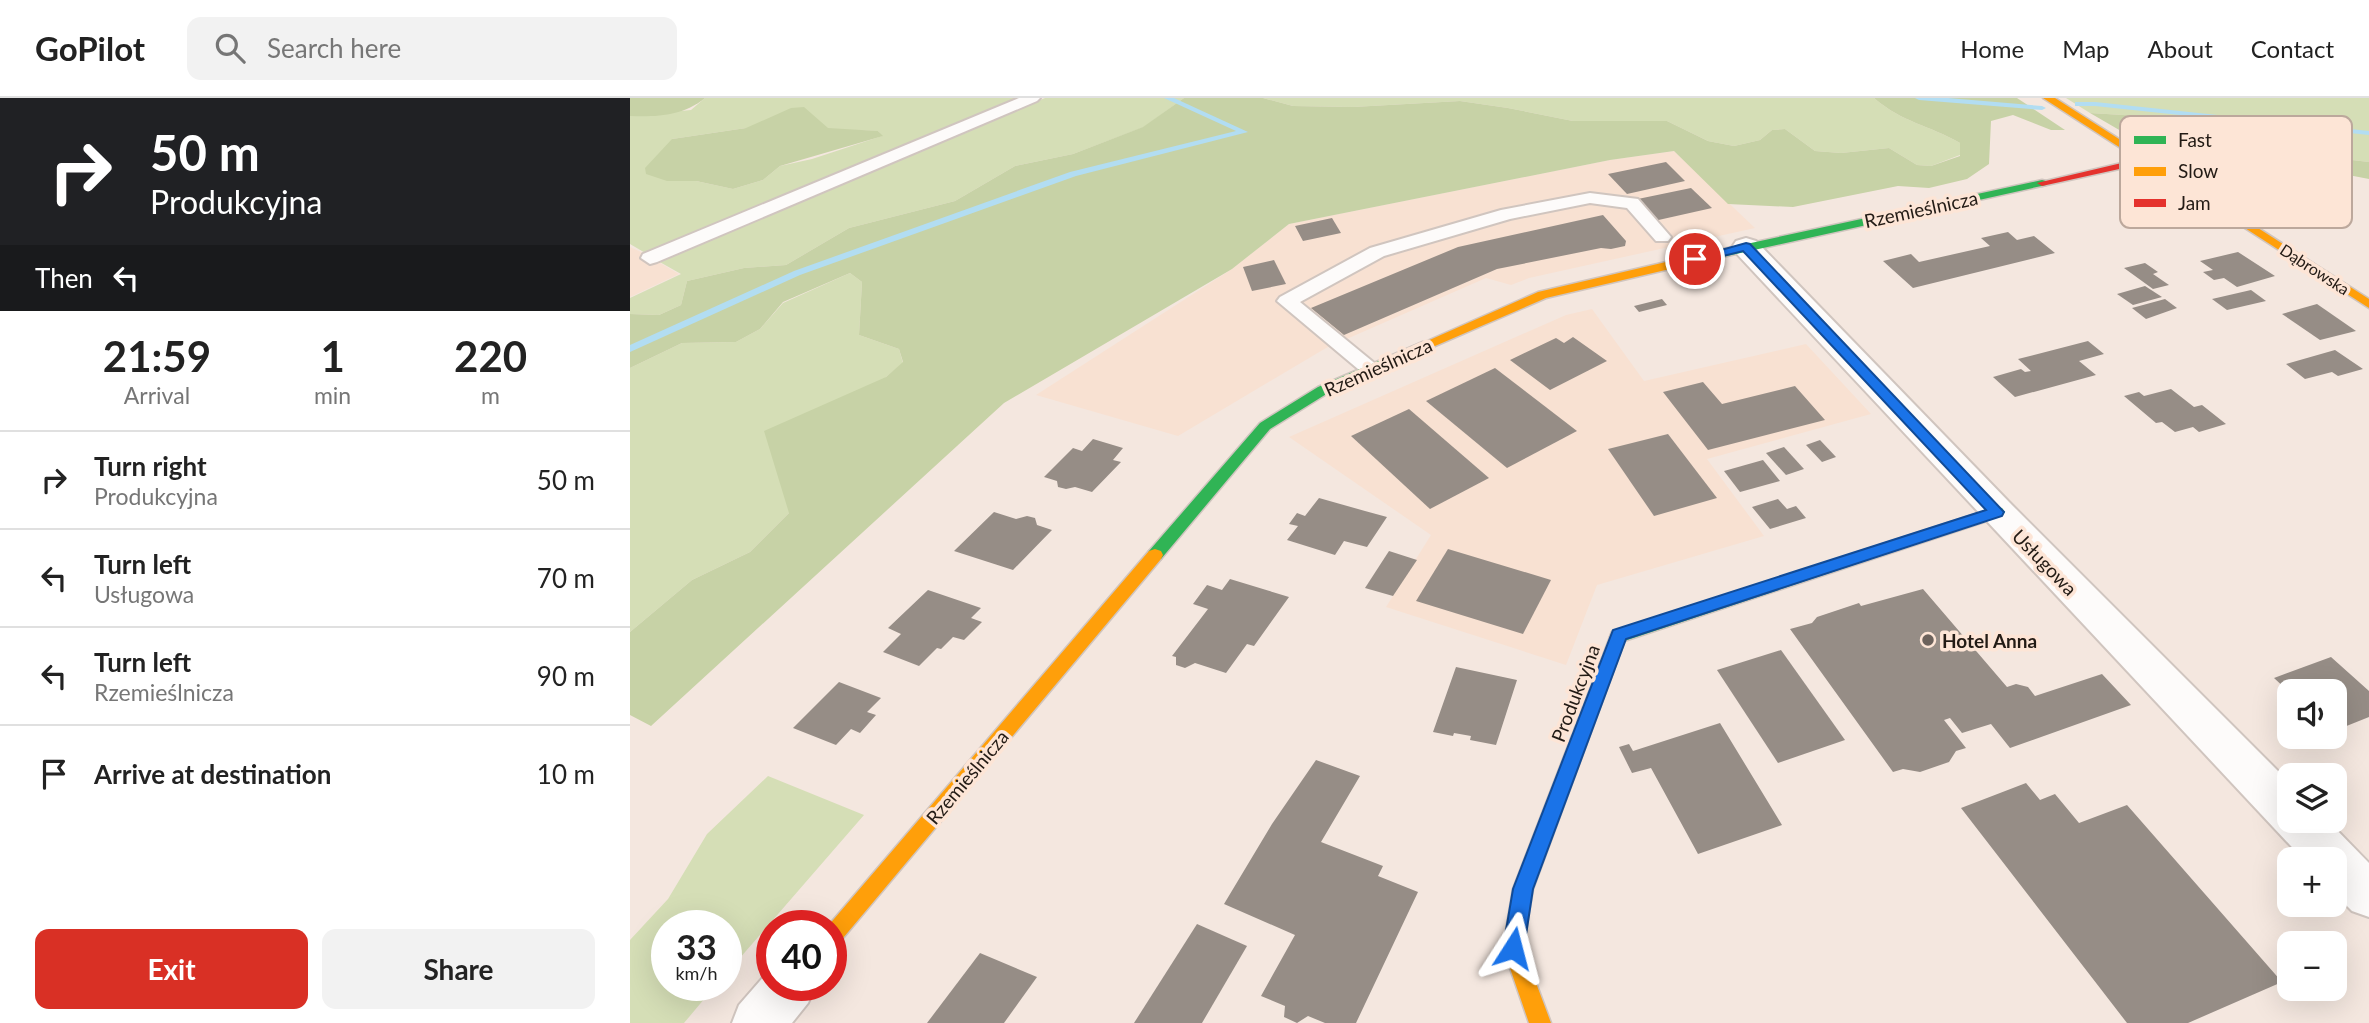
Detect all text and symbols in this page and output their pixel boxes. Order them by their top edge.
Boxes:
search box [187,17,677,80]
text: GoPilot [35,28,145,68]
icon: search [211,29,249,67]
text: Search here [267,32,401,64]
text: Home [1960,34,2024,63]
text: Map [2062,34,2110,63]
text: About [2148,34,2213,63]
text: Contact [2251,34,2334,63]
legend [2120,116,2352,228]
text: 50 m [150,123,260,181]
icon: right [35,126,126,217]
text: Fast [2178,128,2212,151]
text: Slow [2178,159,2218,182]
text: Produkcyjna [150,182,322,221]
street label: Rzemieślnicza [1862,186,1980,232]
text: Jam [2178,191,2211,214]
pin [1665,229,1725,289]
icon: arrive [1676,240,1714,278]
street label: Dąbrowska [2277,240,2353,298]
icon: left [107,259,145,297]
text: Then [35,262,93,294]
text: 21:59 [103,331,211,381]
text: 1 [320,331,345,381]
text: 220 [454,331,527,381]
street label: Rzemieślnicza [1321,333,1435,401]
text: Arrival [124,381,190,409]
text: min [314,381,351,409]
text: m [481,381,500,409]
text: Turn right [94,450,207,482]
icon: right [35,461,73,499]
text: 50 m [537,464,595,496]
text: Produkcyjna [94,482,218,510]
street label: Usługowa [2008,524,2082,600]
text: Turn left [94,548,191,580]
icon: left [35,559,73,597]
text: 70 m [537,562,595,594]
text: Usługowa [94,580,194,608]
place label: Hotel Anna [1942,629,2037,652]
marker: Hotel Anna [1920,632,1936,648]
street label: Produkcyjna [1546,641,1604,745]
text: Turn left [94,646,191,678]
icon: left [35,657,73,695]
text: 90 m [537,660,595,692]
text: Rzemieślnicza [94,678,234,706]
map controls [2277,679,2347,1001]
button: sound [2277,679,2347,749]
street label: Rzemieślnicza [921,725,1013,829]
icon: arrive [35,755,73,793]
text: Arrive at destination [94,758,331,790]
text: 10 m [537,758,595,790]
button: layers [2277,763,2347,833]
button: + [2277,847,2347,917]
speed limit sign: 40 [756,910,847,1001]
position arrow [1476,911,1550,985]
text: 33 [676,925,717,967]
button: Exit [35,929,308,1009]
button: Share [322,929,595,1009]
button: − [2277,931,2347,1001]
text: km/h [675,962,718,984]

